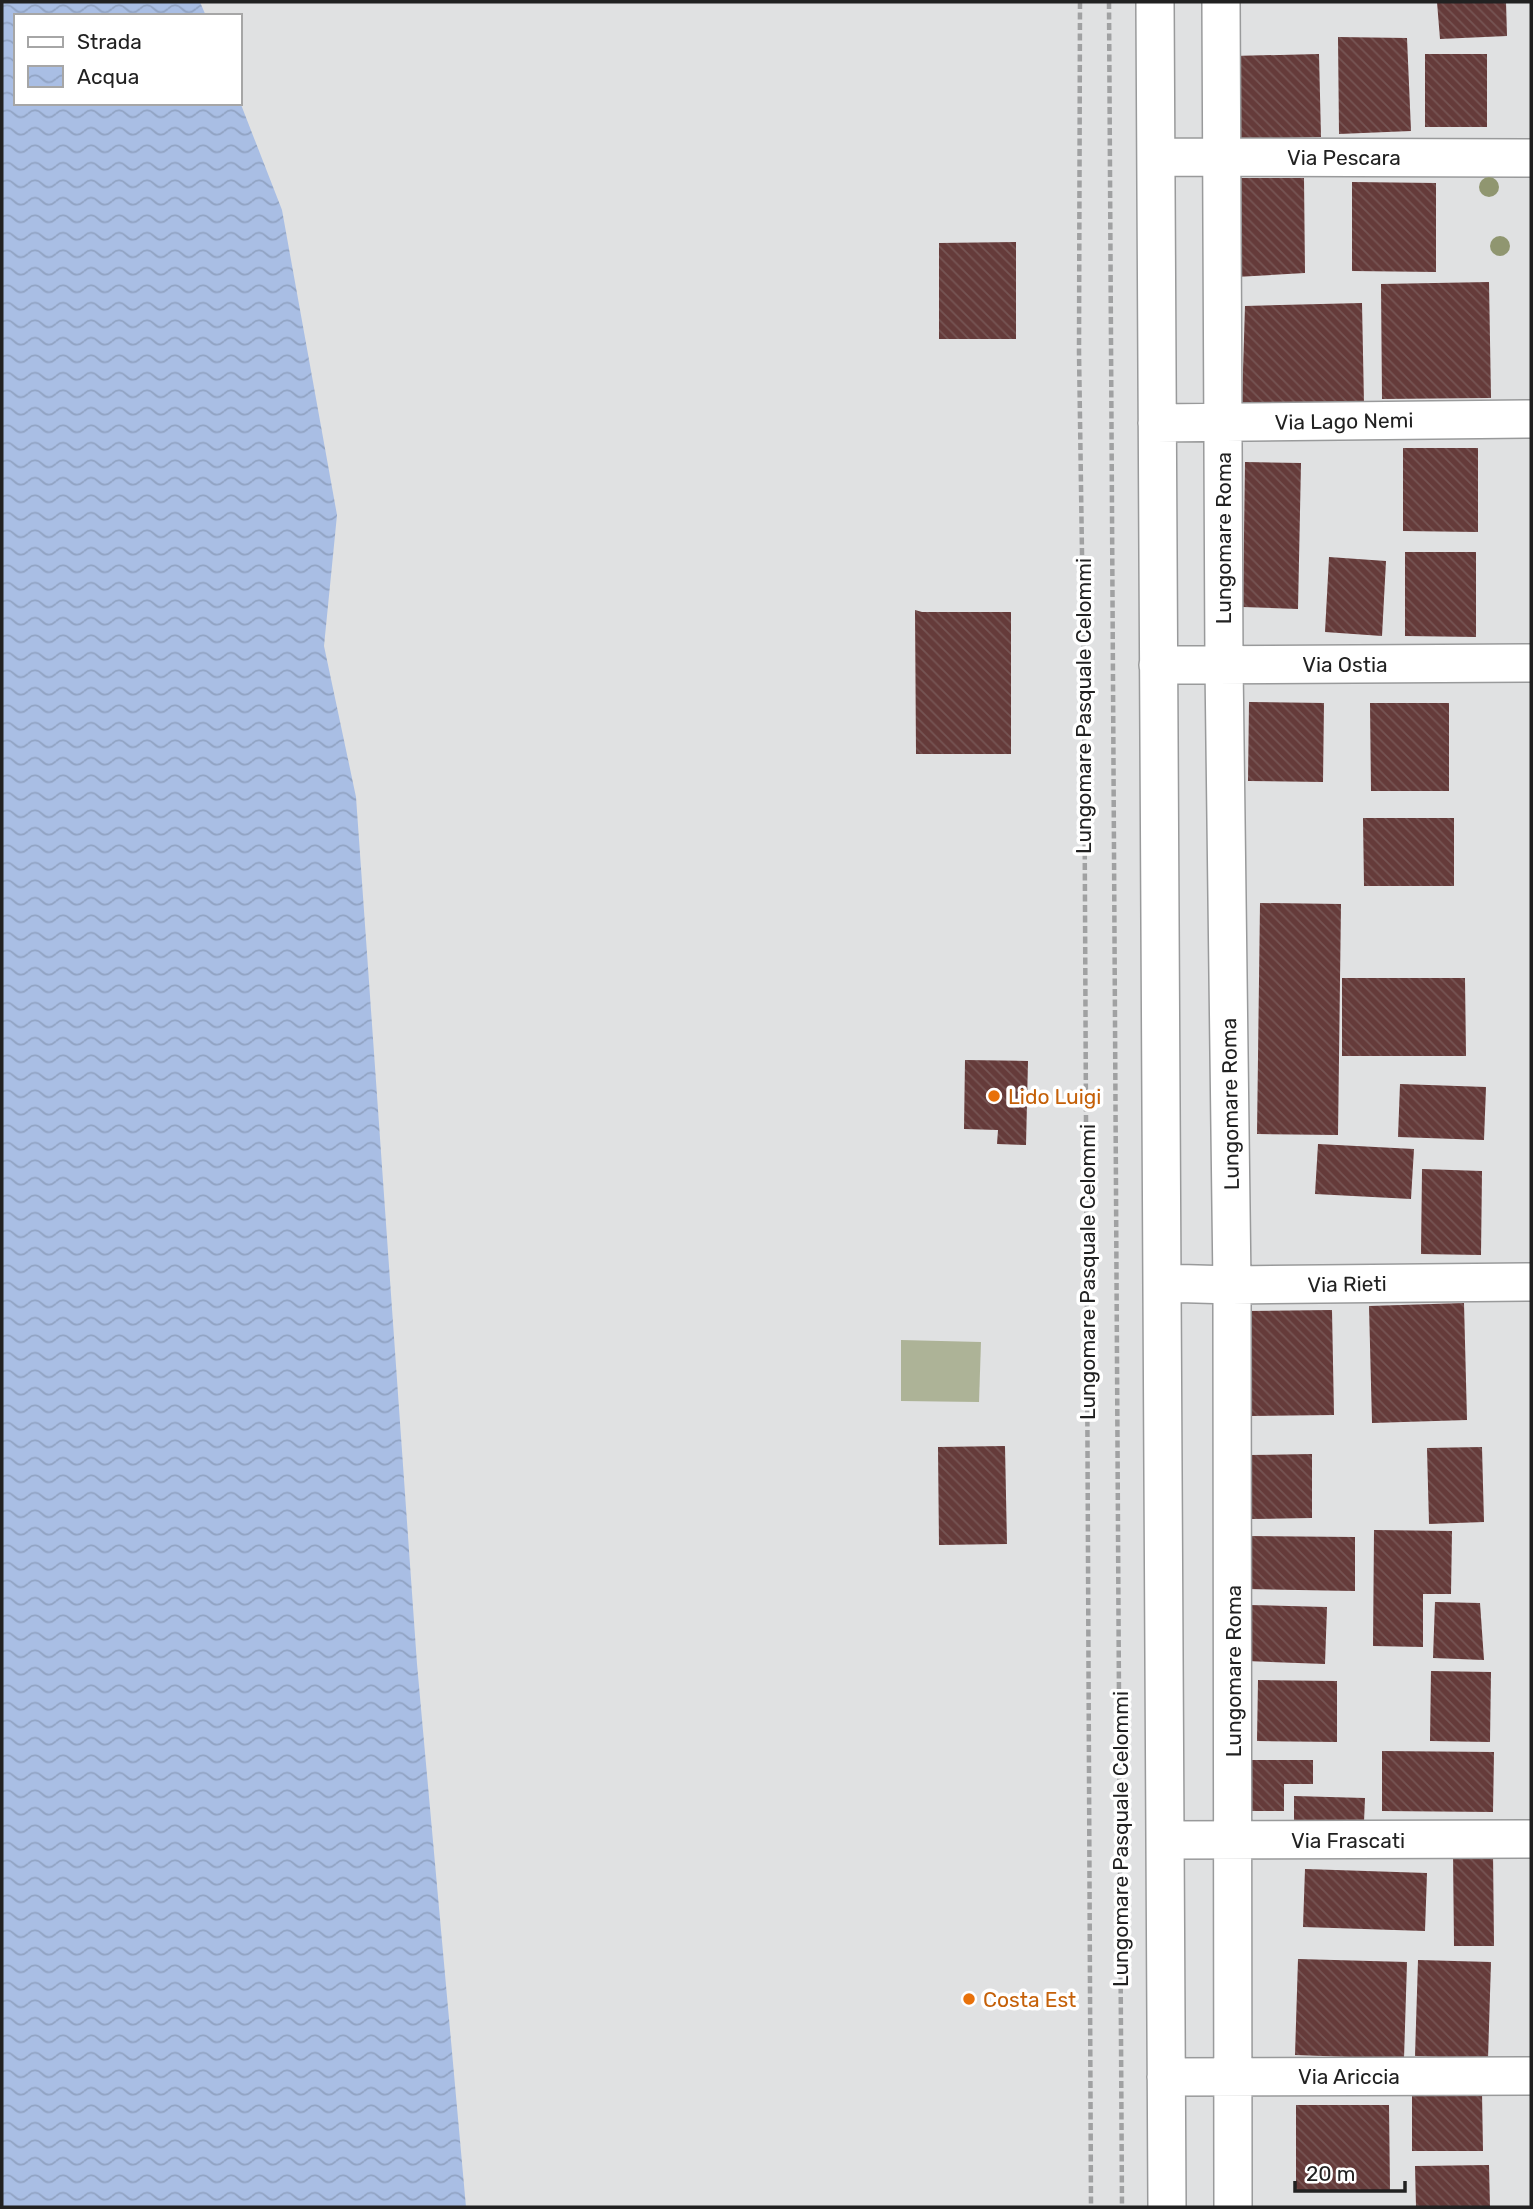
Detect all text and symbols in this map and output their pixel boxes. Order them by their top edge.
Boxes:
legend [14,14,242,105]
text: Strada [77,29,142,54]
text: Acqua [77,64,139,89]
street label: Via Pescara [1287,145,1401,170]
street label: Via Lago Nemi [1274,407,1414,435]
street label: Lungomare Roma [1211,452,1236,624]
street label: Lungomare Pasquale Celommi [1071,558,1096,854]
street label: Via Ostia [1302,652,1388,677]
street label: Lungomare Roma [1216,1018,1244,1190]
place label: Lido Luigi [1008,1084,1101,1109]
marker: Lido Luigi [986,1088,1002,1104]
street label: Lungomare Pasquale Celommi [1075,1124,1100,1420]
street label: Via Rieti [1307,1271,1387,1297]
street label: Lungomare Roma [1221,1585,1246,1757]
street label: Lungomare Pasquale Celommi [1108,1691,1133,1987]
street label: Via Frascati [1291,1828,1405,1853]
place label: Costa Est [983,1987,1076,2012]
marker: Costa Est [961,1991,977,2007]
street label: Via Ariccia [1298,2064,1400,2089]
scale bar [1295,2150,1405,2194]
text: 20 m [1306,2161,1355,2186]

